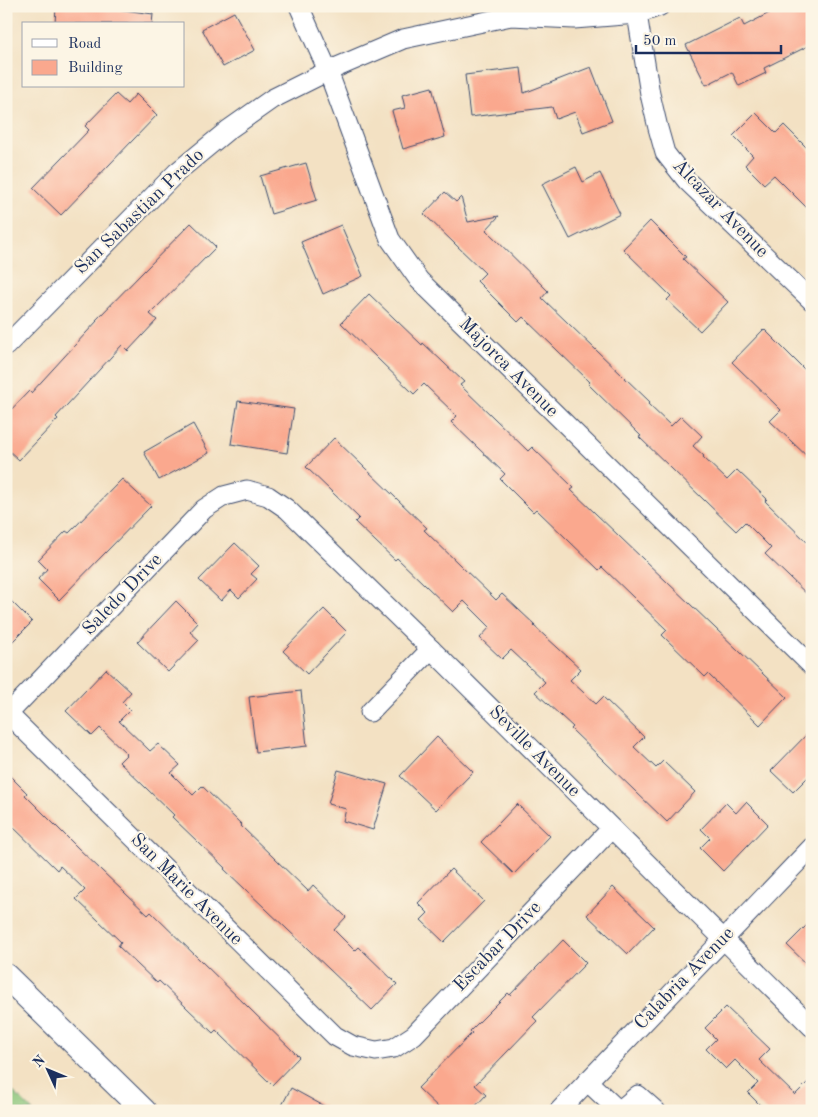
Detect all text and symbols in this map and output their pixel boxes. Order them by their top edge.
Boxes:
legend [22,22,185,88]
scale bar [636,22,780,54]
text: 50 m [643,34,677,49]
text: Road [68,37,102,52]
text: Building [68,61,123,76]
street label: San Sabastian Prado [72,146,208,278]
street label: Alcazar Avenue [669,156,771,262]
street label: Majorca Avenue [455,315,561,421]
street label: Saledo Drive [80,551,166,639]
street label: Seville Avenue [485,703,583,801]
street label: San Marie Avenue [126,830,246,950]
street label: Escabar Drive [451,898,545,996]
street label: Calabria Avenue [632,924,738,1034]
north arrow [22,1044,72,1094]
text: N [31,1053,48,1070]

